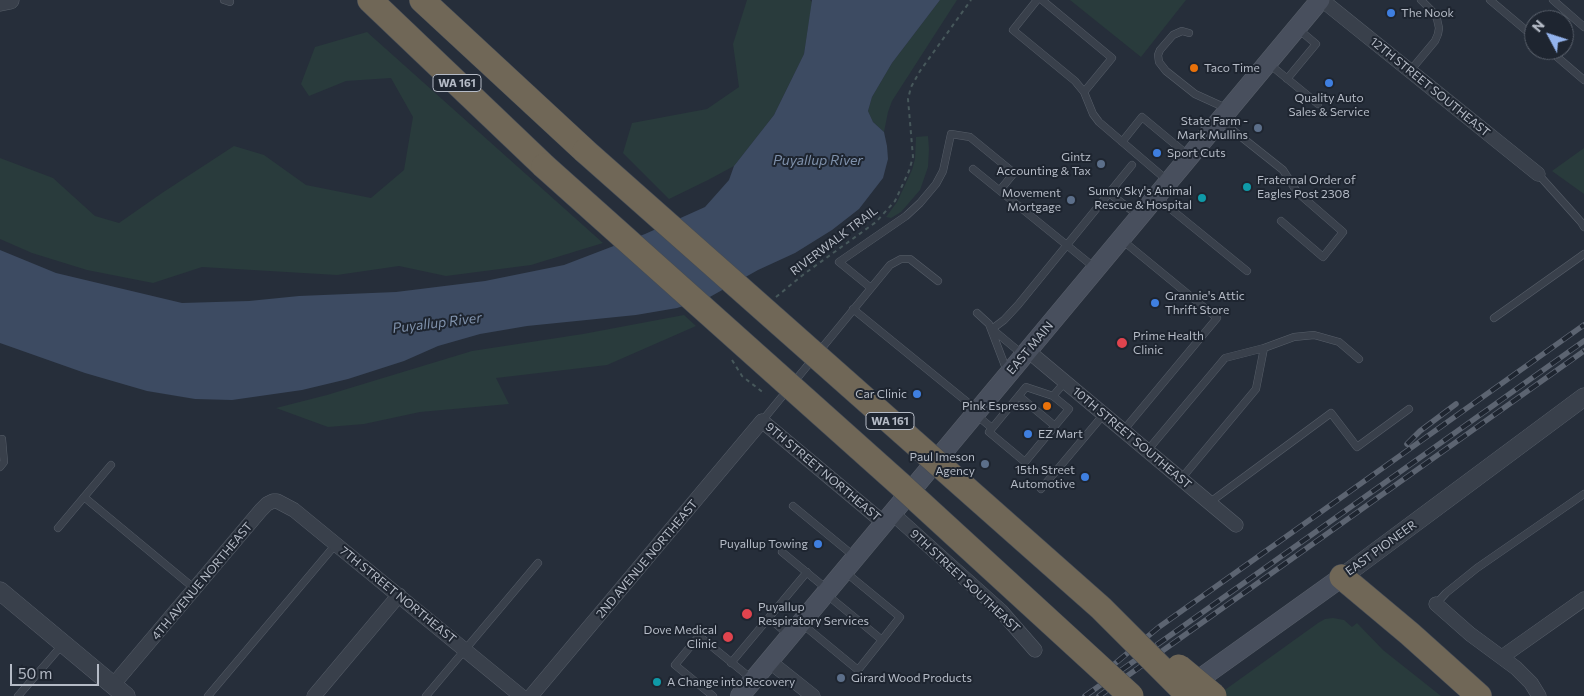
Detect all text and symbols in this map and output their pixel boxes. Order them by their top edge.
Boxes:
place label: The Nook [1401,6,1454,20]
marker: The Nook [1385,7,1397,19]
north arrow [1524,10,1574,60]
text: N [1528,16,1548,35]
street label: 12TH STREET SOUTHEAST [1367,34,1493,140]
place label: Taco Time [1204,61,1260,75]
marker: Taco Time [1188,62,1200,74]
road number: WA 161 [433,75,481,92]
marker: Quality Auto Sales & Service [1323,77,1335,89]
place label: Quality Auto Sales & Service [1288,91,1370,119]
place label: State Farm - Mark Mullins [1177,114,1248,142]
marker: State Farm - Mark Mullins [1252,122,1264,134]
place label: Sport Cuts [1167,146,1226,160]
marker: Sport Cuts [1151,147,1163,159]
place label: Gintz Accounting & Tax [996,150,1091,178]
water label: Puyallup River [773,152,863,168]
marker: Gintz Accounting & Tax [1095,158,1107,170]
place label: Fraternal Order of Eagles Post 2308 [1257,173,1356,201]
marker: Fraternal Order of Eagles Post 2308 [1241,181,1253,193]
place label: Sunny Sky's Animal Rescue & Hospital [1088,184,1192,212]
place label: Movement Mortgage [1002,186,1061,214]
marker: Sunny Sky's Animal Rescue & Hospital [1196,192,1208,204]
marker: Movement Mortgage [1065,194,1077,206]
street label: RIVERWALK TRAIL [787,203,881,279]
place label: Grannie's Attic Thrift Store [1165,289,1245,317]
marker: Grannie's Attic Thrift Store [1149,297,1161,309]
water label: Puyallup River [391,309,483,337]
street label: EAST MAIN [1004,319,1056,377]
place label: Prime Health Clinic [1133,329,1204,357]
marker: Prime Health Clinic [1115,336,1129,350]
street label: 10TH STREET SOUTHEAST [1070,384,1194,492]
place label: Car Clinic [855,387,907,401]
marker: Car Clinic [911,388,923,400]
place label: Pink Espresso [962,399,1037,413]
marker: Pink Espresso [1041,400,1053,412]
road number: WA 161 [866,412,914,430]
street label: 9TH STREET NORTHEAST [762,420,884,524]
place label: EZ Mart [1038,427,1083,441]
marker: EZ Mart [1022,428,1034,440]
place label: Paul Imeson Agency [909,450,975,478]
marker: Paul Imeson Agency [979,458,991,470]
place label: 15th Street Automotive [1010,463,1075,491]
marker: 15th Street Automotive [1079,471,1091,483]
street label: 2ND AVENUE NORTHEAST [593,497,701,621]
street label: EAST PIONEER [1343,517,1419,579]
street label: 4TH AVENUE NORTHEAST [149,519,255,643]
street label: 9TH STREET SOUTHEAST [907,526,1023,636]
place label: Puyallup Towing [719,537,808,551]
marker: Puyallup Towing [812,538,824,550]
street label: 7TH STREET NORTHEAST [337,544,459,646]
place label: Puyallup Respiratory Services [758,600,869,628]
marker: Puyallup Respiratory Services [740,607,754,621]
place label: Dove Medical Clinic [644,623,717,651]
marker: Dove Medical Clinic [721,630,735,644]
scale bar [12,654,101,686]
text: 50 m [18,664,52,682]
place label: Girard Wood Products [851,671,972,685]
marker: Girard Wood Products [835,672,847,684]
place label: A Change into Recovery [667,675,795,689]
marker: A Change into Recovery [651,676,663,688]

